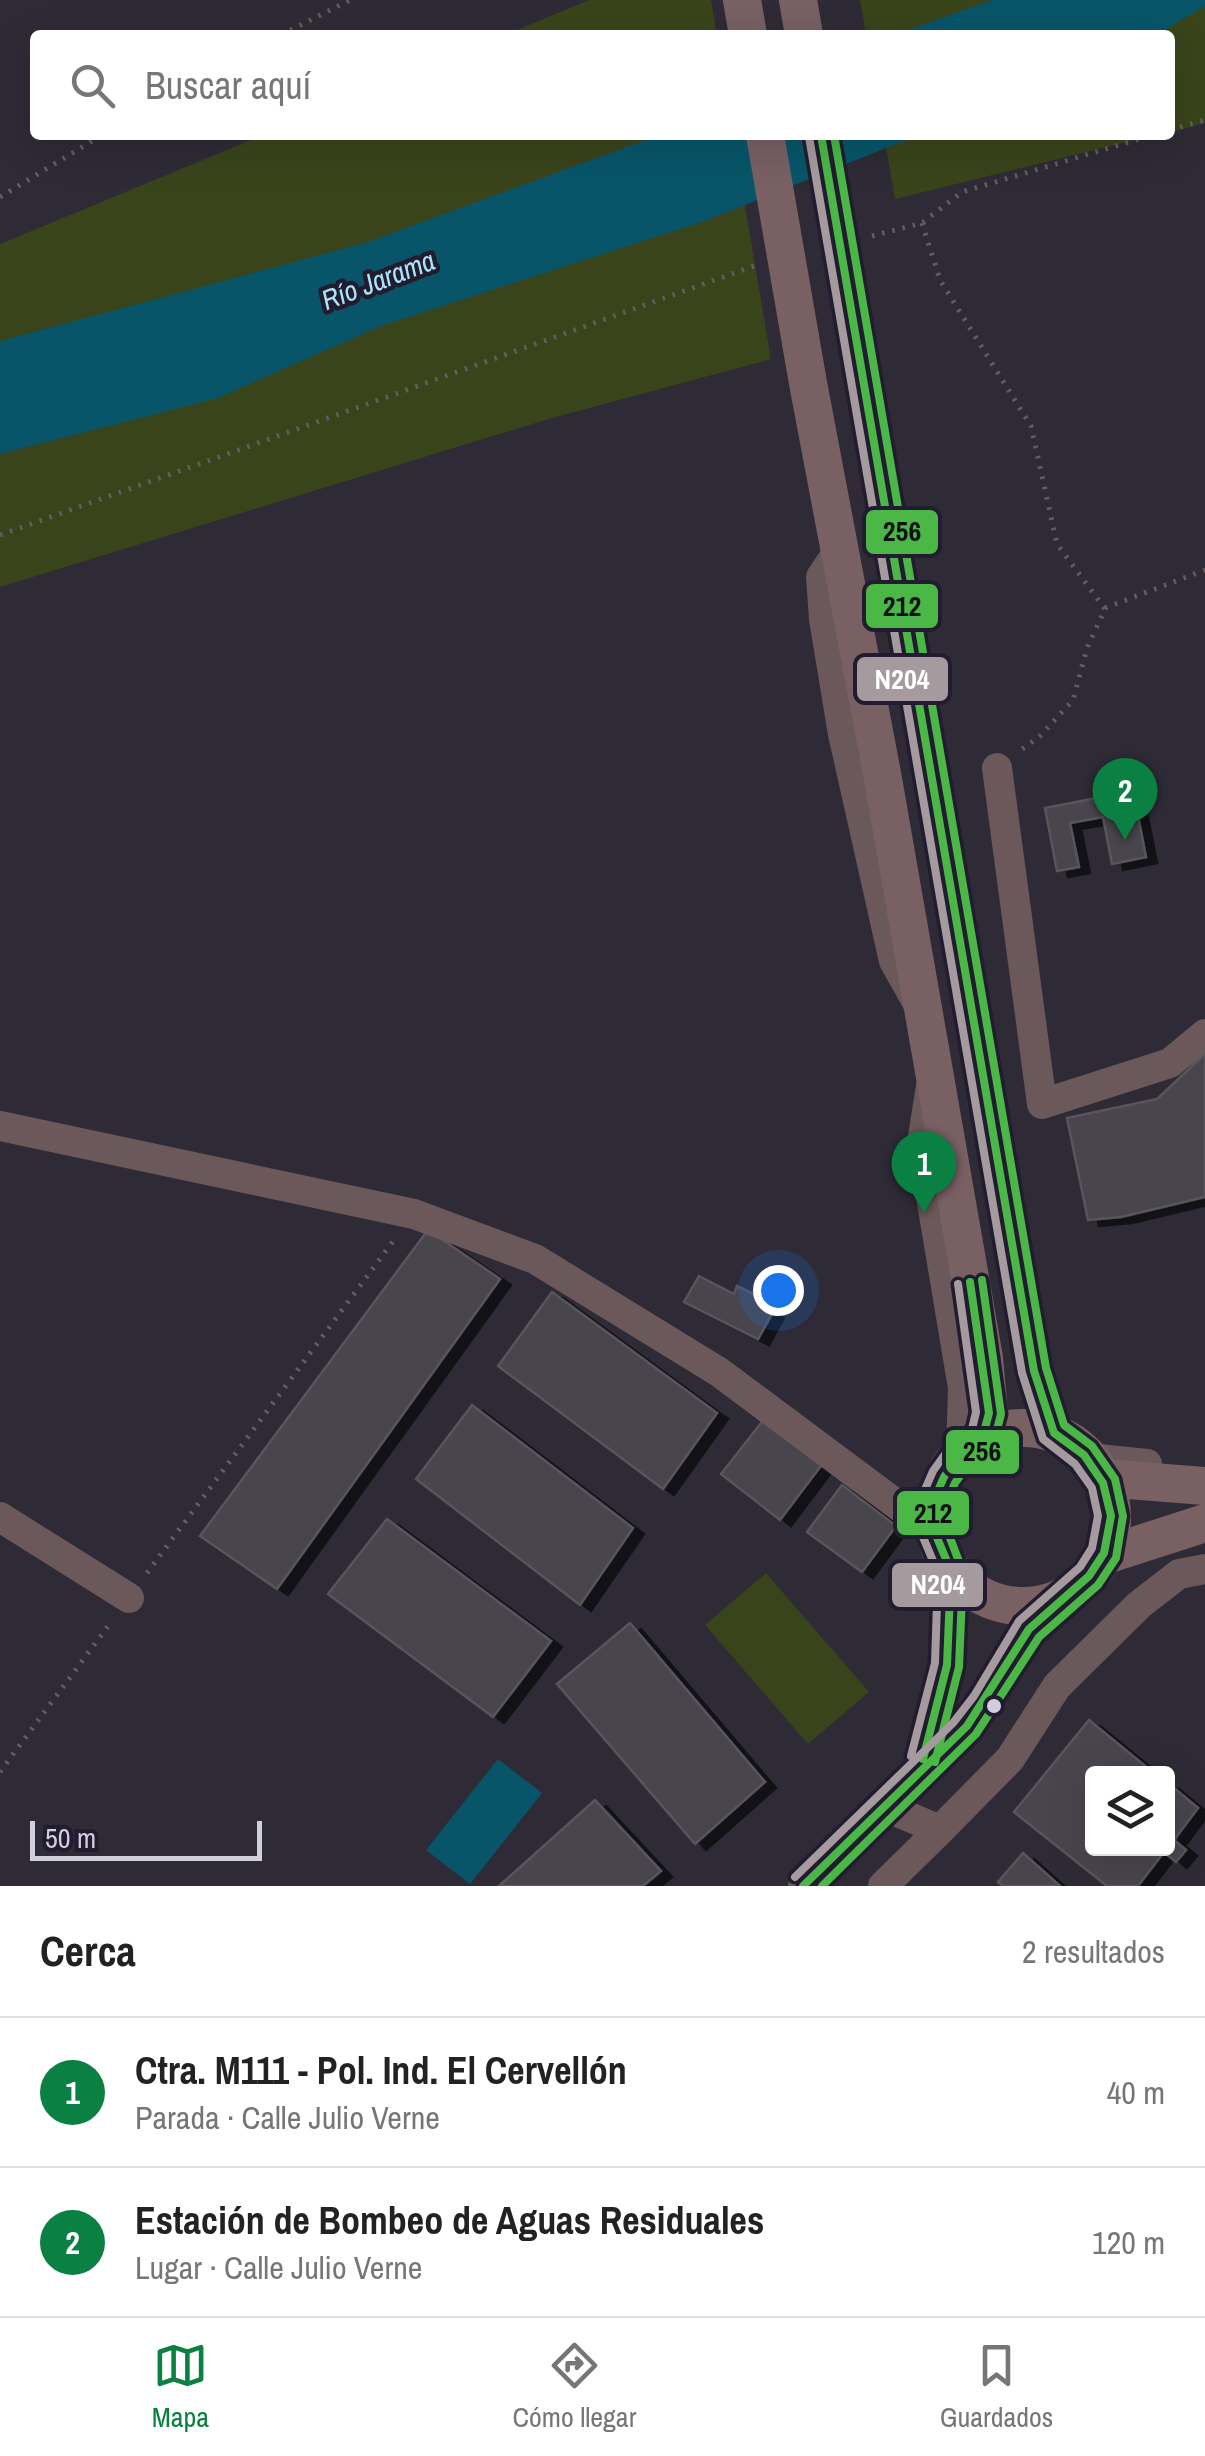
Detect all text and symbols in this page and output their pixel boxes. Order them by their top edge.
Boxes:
search box [30,30,1175,140]
icon: search [65,58,120,113]
text: Buscar aquí [145,60,311,111]
water label: Río Jarama [316,241,440,319]
line badge: 256 [864,508,940,556]
text: 256 [883,512,921,550]
line badge: 212 [864,582,940,630]
text: 212 [883,587,921,625]
line badge: N204 [855,655,950,703]
text: N204 [875,660,930,698]
pin: 2 [1092,758,1158,840]
pin: 1 [892,1130,956,1213]
your location [753,1265,804,1316]
line badge: 256 [944,1428,1021,1476]
text: 256 [963,1432,1001,1470]
line badge: 212 [895,1489,971,1537]
text: 212 [914,1494,952,1532]
line badge: N204 [890,1561,985,1609]
text: N204 [911,1565,966,1603]
unlabelled marker [984,1696,1004,1716]
map controls [1085,1766,1175,1856]
button: layers [1085,1766,1175,1856]
scale bar [30,1816,262,1860]
text: 50 m [45,1819,96,1857]
text: Cerca [40,1923,136,1979]
text: 2 resultados [1022,1930,1165,1973]
text: Ctra. M111 - Pol. Ind. El Cervellón [135,2045,627,2096]
text: 1 [65,2071,80,2114]
text: 40 m [1107,2071,1165,2114]
text: Parada · Calle Julio Verne [135,2096,440,2139]
text: Estación de Bombeo de Aguas Residuales [135,2195,764,2246]
text: 2 [65,2221,80,2264]
text: 120 m [1092,2221,1165,2264]
text: Lugar · Calle Julio Verne [135,2246,422,2289]
tab: Mapa [152,2338,209,2436]
tab: Cómo llegar [513,2338,636,2436]
tab: Guardados [940,2338,1053,2436]

